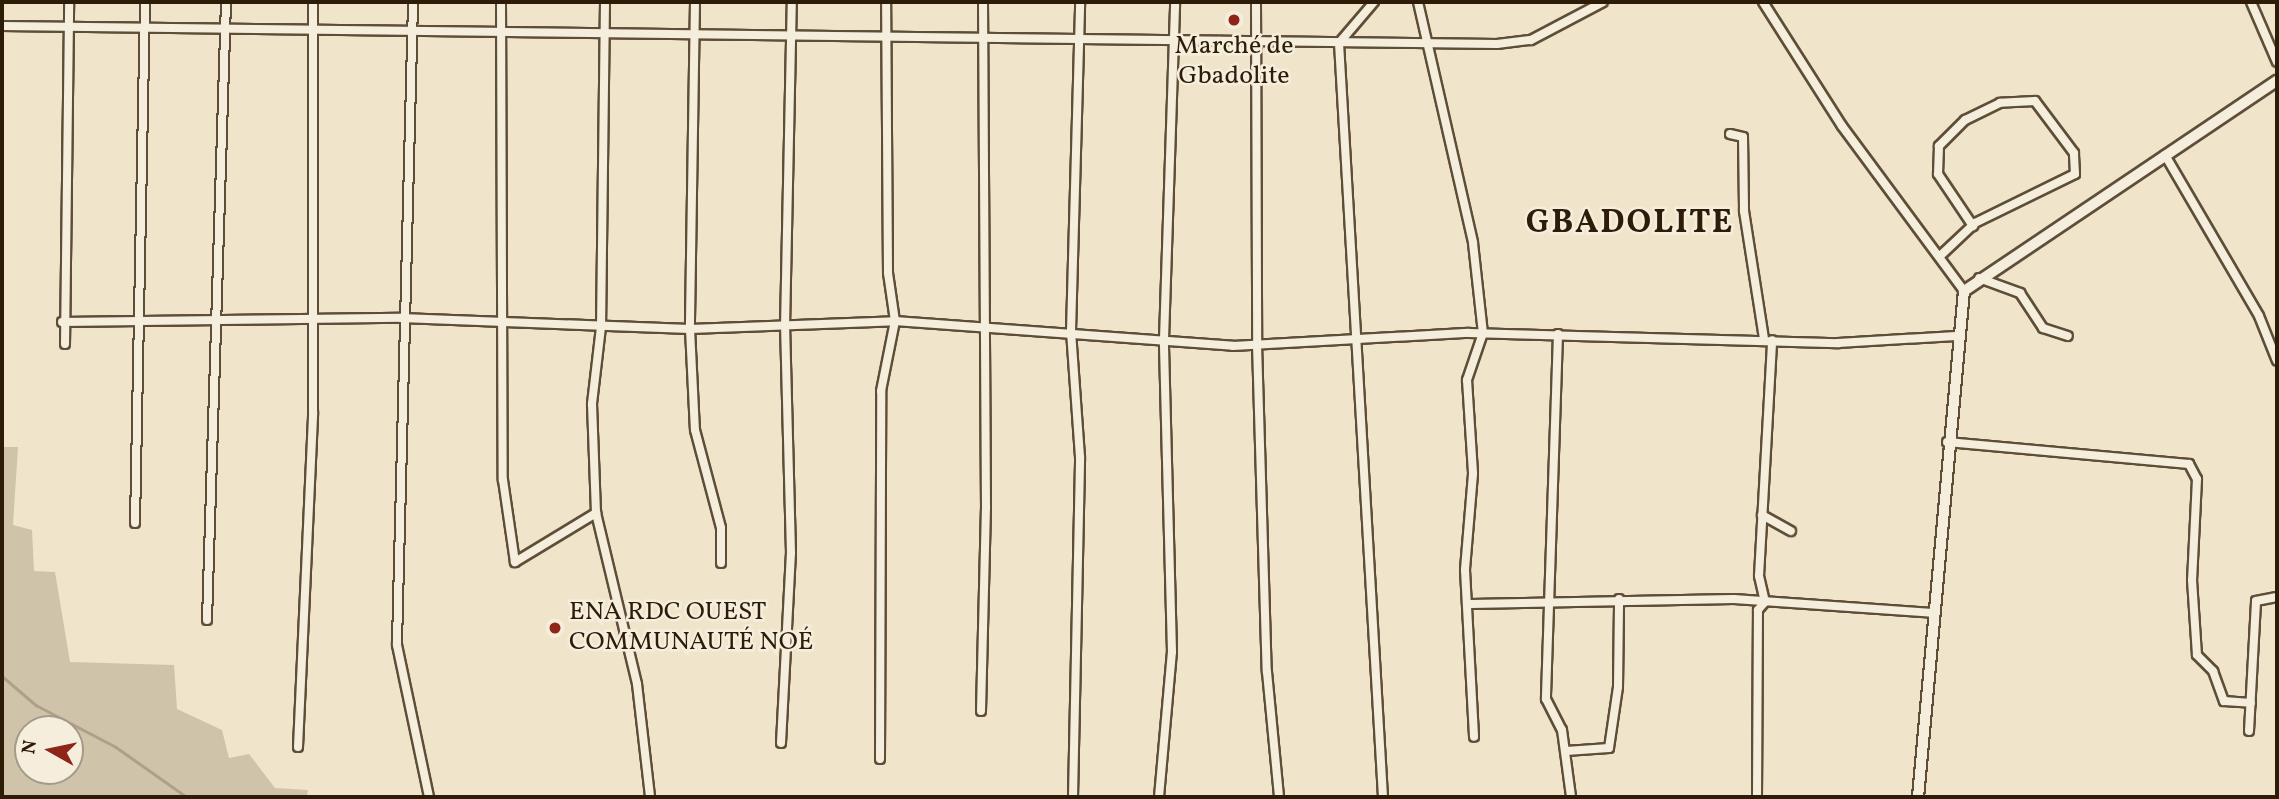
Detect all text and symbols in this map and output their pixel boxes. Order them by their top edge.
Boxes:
marker: Marché de Gbadolite [1226,12,1242,28]
place label: Marché de Gbadolite [1174,31,1294,92]
district label: GBADOLITE [1527,205,1733,245]
place label: ENA RDC OUEST COMMUNAUTÉ NOÉ [569,597,813,658]
marker: ENA RDC OUEST COMMUNAUTÉ NOÉ [547,620,563,636]
north arrow [14,715,84,785]
text: N [16,738,44,756]

